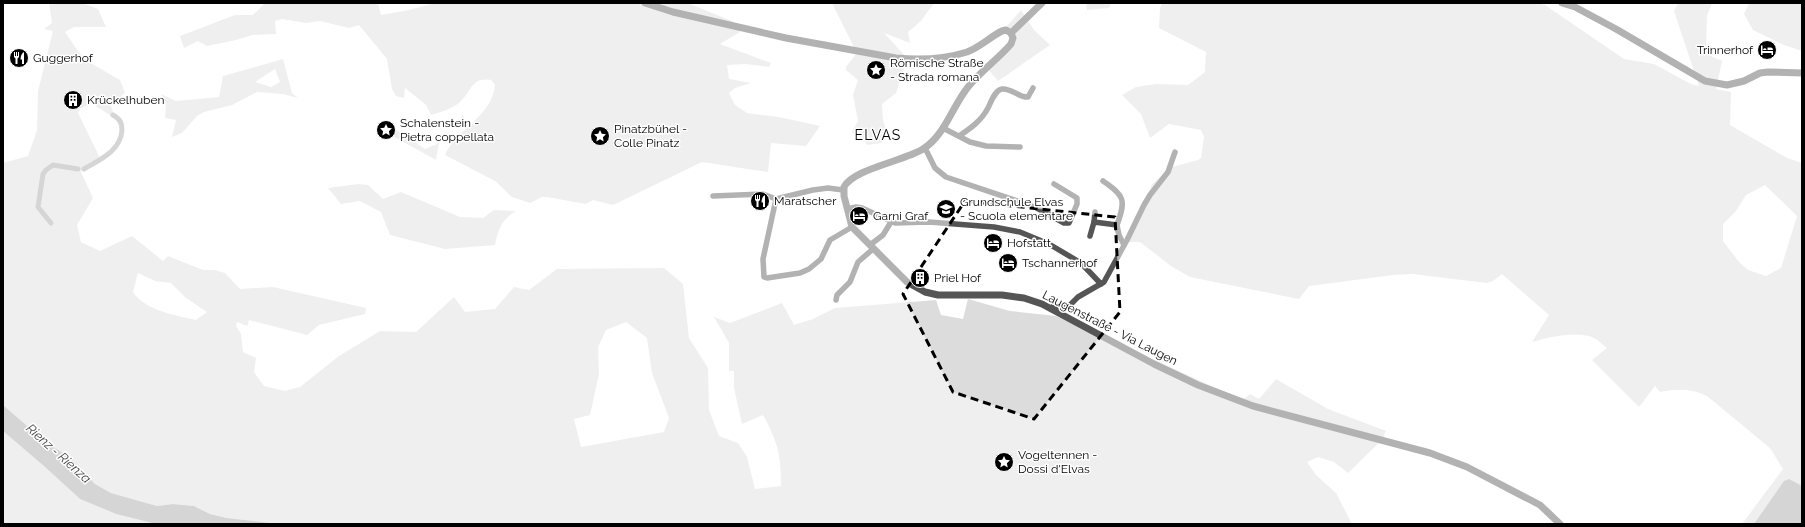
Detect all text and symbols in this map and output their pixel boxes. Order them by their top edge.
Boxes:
hotel icon: Trinnerhof [1756,39,1778,61]
place label: Trinnerhof [1697,43,1754,57]
restaurant icon: Guggerhof [8,47,30,69]
place label: Guggerhof [33,51,94,65]
place label: Römische Straße - Strada romana [890,56,984,84]
place icon: Römische Straße - Strada romana [865,59,887,81]
building icon: Krückelhuben [62,89,84,111]
place label: Krückelhuben [87,93,165,107]
place label: Schalenstein - Pietra coppellata [400,116,494,144]
place icon: Schalenstein - Pietra coppellata [375,119,397,141]
place label: Pinatzbühel - Colle Pinatz [614,122,687,150]
place icon: Pinatzbühel - Colle Pinatz [589,125,611,147]
district label: ELVAS [855,127,901,143]
restaurant icon: Maratscher [749,190,771,212]
place label: Maratscher [774,194,837,208]
place label: Grundschule Elvas - Scuola elementare [960,195,1073,223]
school or university icon: Grundschule Elvas - Scuola elementare [935,198,957,220]
hotel icon: Garni Graf [848,205,870,227]
place label: Garni Graf [873,209,929,223]
hotel icon: Hofstatt [982,232,1004,254]
place label: Hofstatt [1007,236,1051,250]
hotel icon: Tschannerhof [997,252,1019,274]
place label: Tschannerhof [1022,256,1098,270]
building icon: Priel Hof [909,267,931,289]
place label: Priel Hof [934,271,982,285]
street label: Laugenstraße - Via Laugen [1040,288,1180,368]
water label: Rienz - Rienza [23,420,94,486]
place label: Vogeltennen - Dossi d'Elvas [1018,448,1097,476]
place icon: Vogeltennen - Dossi d'Elvas [993,451,1015,473]

